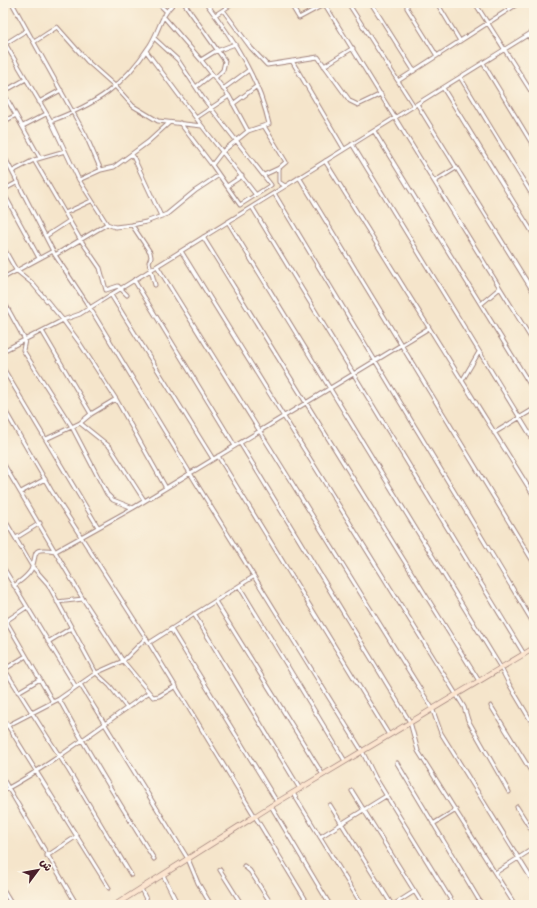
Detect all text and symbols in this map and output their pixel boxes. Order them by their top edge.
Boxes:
north arrow [18,850,58,890]
text: ش [37,855,56,874]

